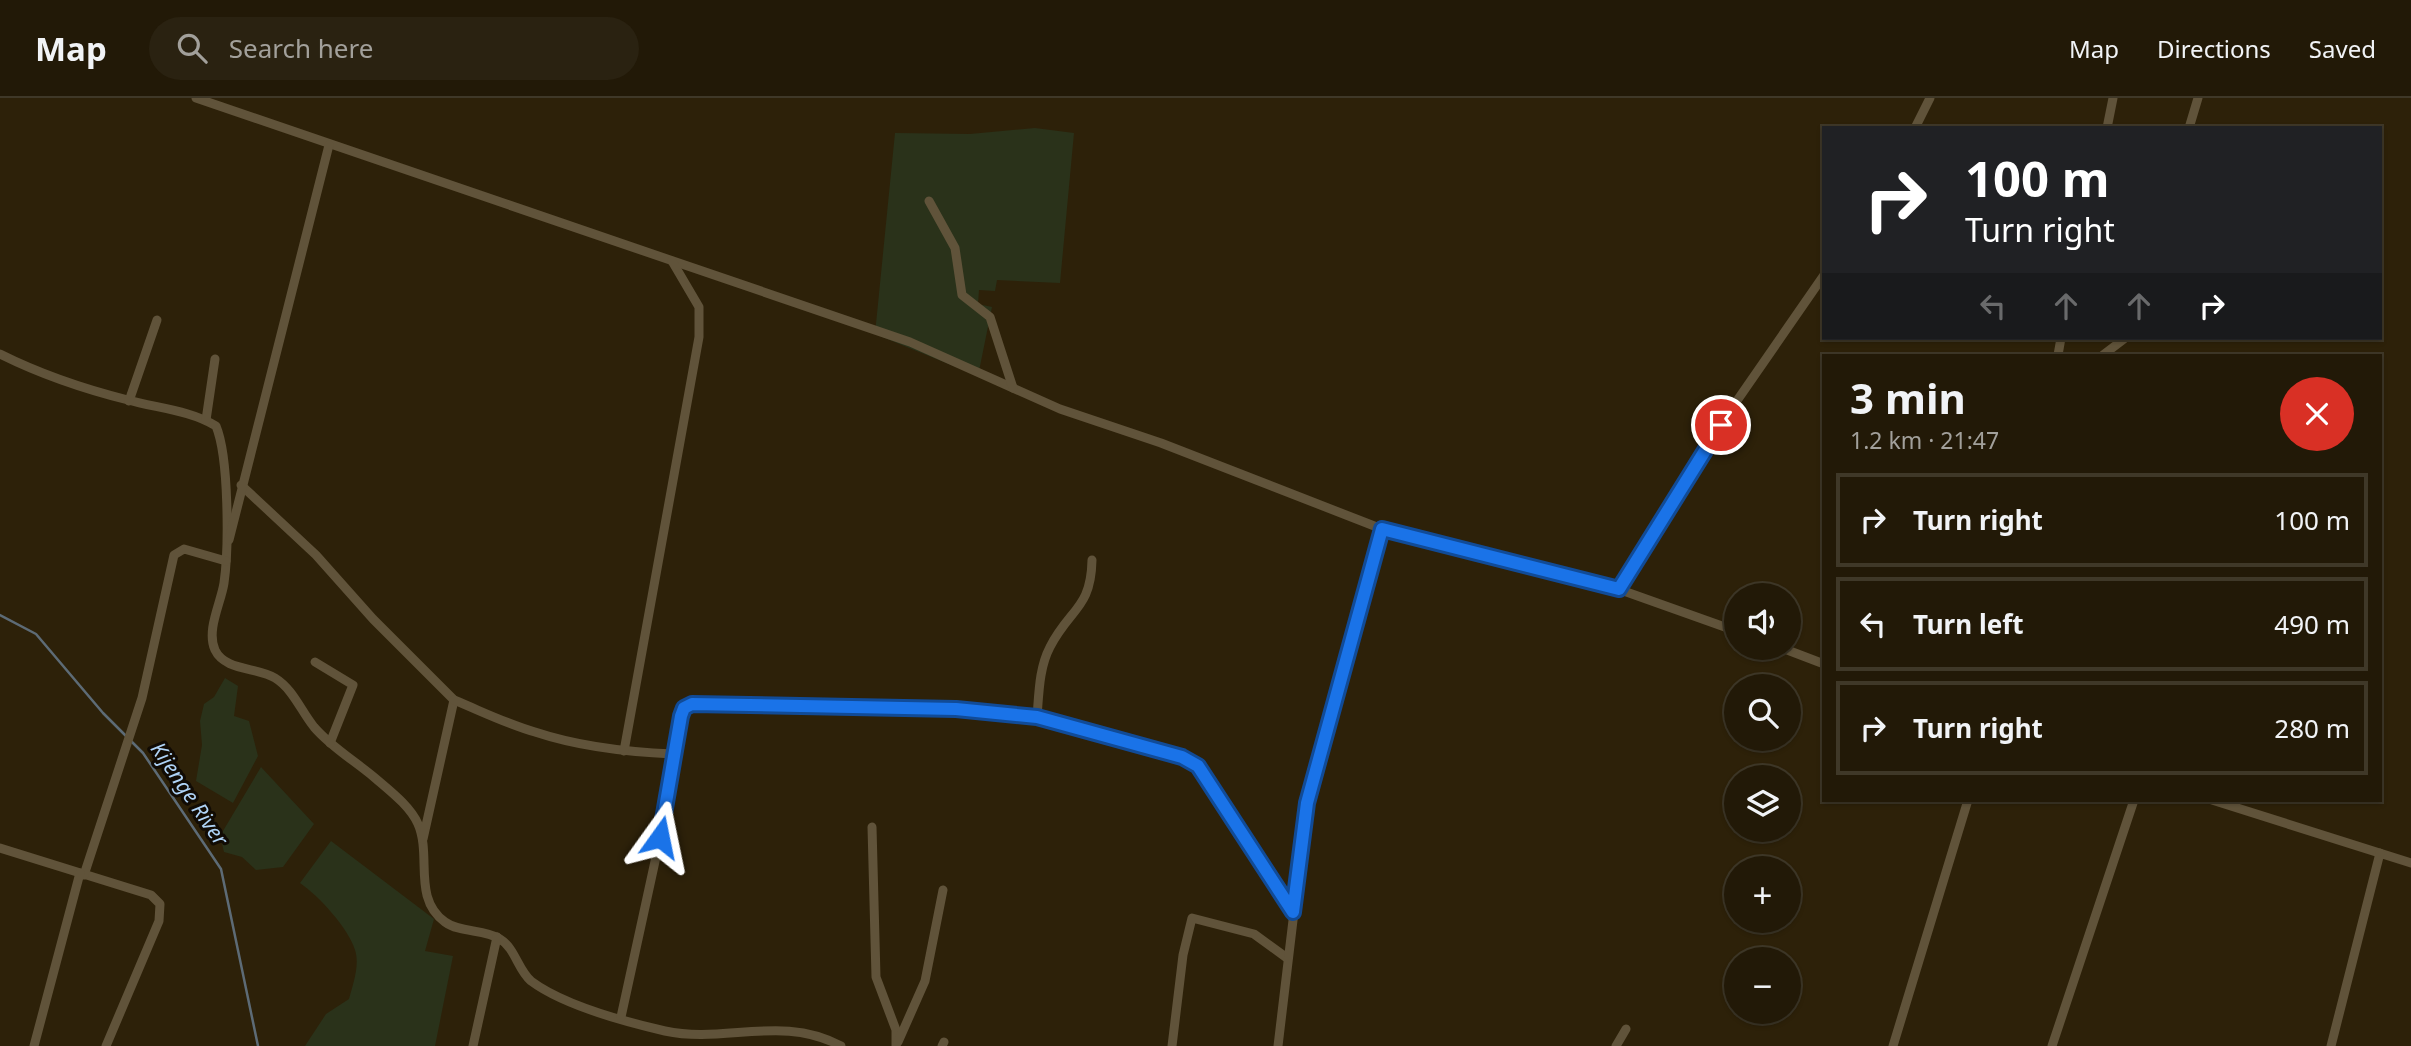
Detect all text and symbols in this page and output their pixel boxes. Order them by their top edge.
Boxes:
search box [149,17,639,80]
text: Map [35,26,107,71]
icon: search [173,29,211,67]
text: Search here [229,30,373,66]
text: Map [2069,32,2119,65]
text: Directions [2157,32,2271,65]
text: Saved [2309,32,2376,65]
text: 100 m [1965,145,2110,211]
icon: right [1850,154,1941,245]
text: Turn right [1965,208,2115,251]
icon: left [1974,287,2012,325]
icon: ahead [2047,287,2085,325]
icon: ahead [2120,287,2158,325]
icon: right [2193,287,2231,325]
text: 3 min [1850,369,1966,426]
button: close [2280,377,2354,451]
pin [1691,395,1751,455]
icon: arrive [1702,406,1740,444]
text: 1.2 km · 21:47 [1850,424,1999,456]
icon: right [1854,501,1892,539]
text: Turn right [1913,502,2043,538]
text: 100 m [2274,502,2350,538]
map controls [1724,583,1801,1024]
button: sound [1724,583,1801,660]
icon: left [1854,605,1892,643]
text: Turn left [1913,606,2024,642]
text: 490 m [2274,606,2350,642]
button: search [1724,674,1801,751]
icon: right [1854,709,1892,747]
text: Turn right [1913,710,2043,746]
text: 280 m [2274,710,2350,746]
water label: Kijenge River [145,736,236,852]
button: layers [1724,765,1801,842]
position arrow [623,800,697,874]
button: + [1724,856,1801,933]
button: − [1724,947,1801,1024]

